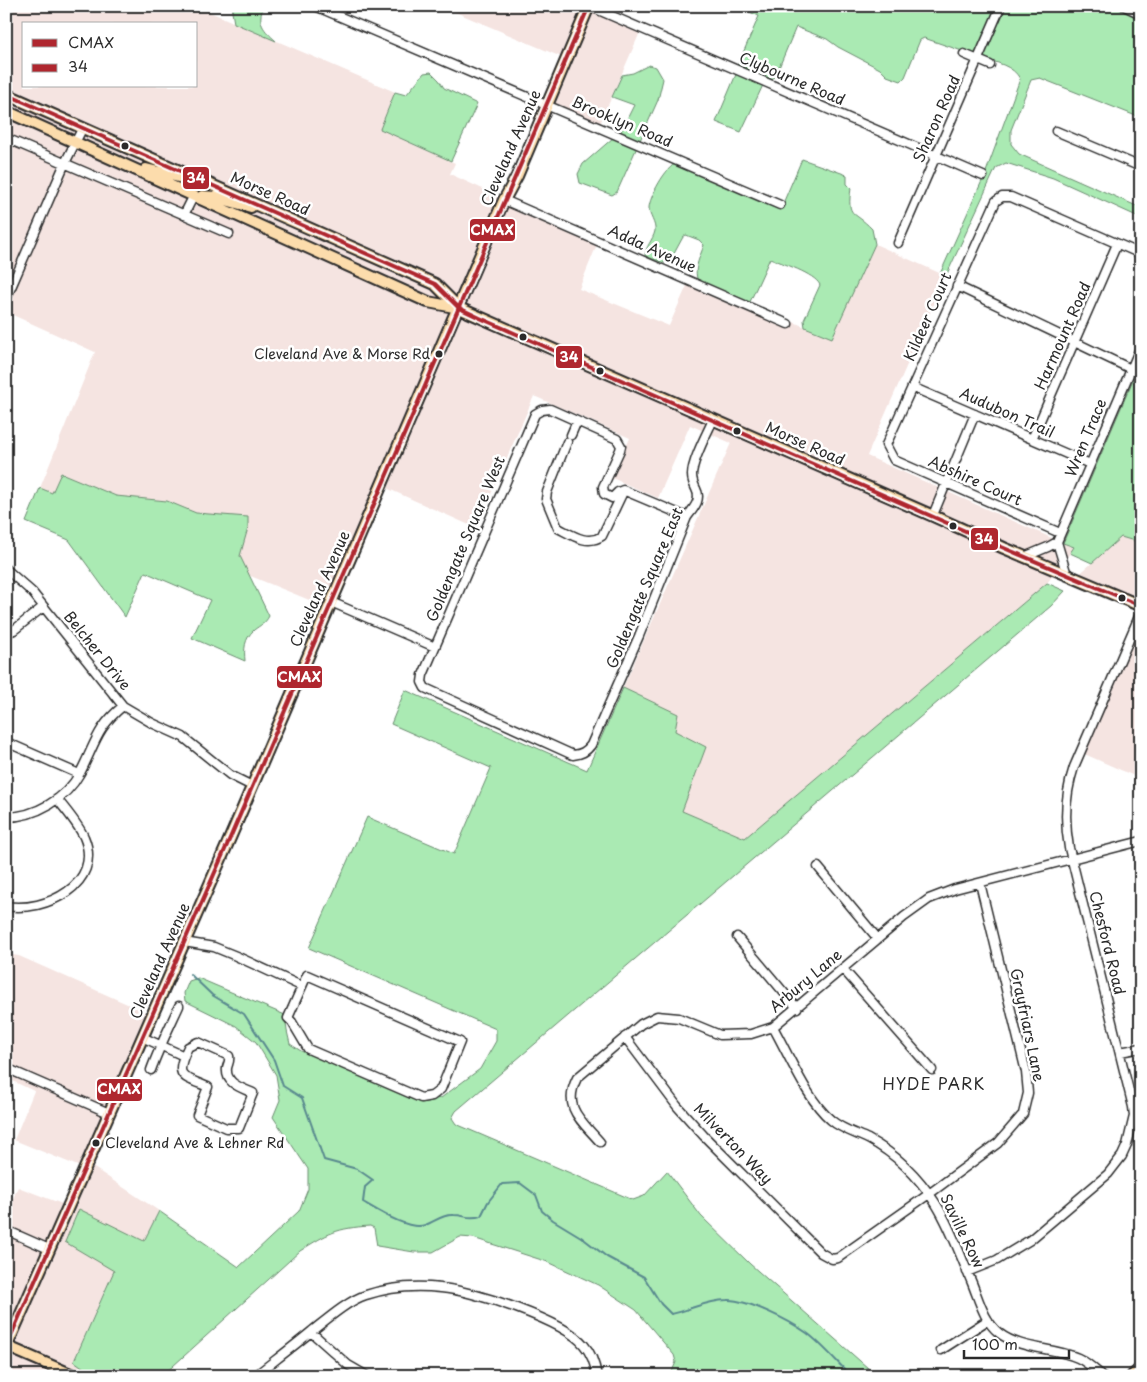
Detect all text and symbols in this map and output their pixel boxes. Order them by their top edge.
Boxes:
legend [22,22,198,88]
text: CMAX [68,30,114,53]
street label: Clybourne Road [736,45,849,110]
text: 34 [68,54,88,77]
street label: Sharon Road [906,71,965,166]
street label: Cleveland Avenue [474,86,546,209]
street label: Brooklyn Road [569,89,677,152]
unlabelled marker [120,141,130,151]
street label: Morse Road [227,165,314,220]
line badge: 34 [182,166,210,190]
text: 34 [187,167,206,188]
line badge: CMAX [469,218,516,242]
street label: Adda Avenue [605,218,701,277]
text: CMAX [470,219,514,240]
street label: Kildeer Court [897,268,957,365]
street label: Harmount Road [1028,278,1096,393]
unlabelled marker [518,332,528,342]
place label: Cleveland Ave & Morse Rd [254,343,430,364]
line badge: 34 [555,345,583,369]
text: 34 [560,346,579,367]
marker: Cleveland Ave & Morse Rd [434,349,444,359]
unlabelled marker [595,366,605,376]
street label: Audubon Trail [956,380,1059,443]
street label: Wren Trace [1058,395,1111,480]
street label: Morse Road [762,415,849,470]
unlabelled marker [732,426,742,436]
street label: Abshire Court [925,449,1026,511]
street label: Goldengate Square West [419,452,510,625]
street label: Goldengate Square East [599,503,688,672]
unlabelled marker [948,521,958,531]
street label: Cleveland Avenue [283,527,355,650]
line badge: 34 [970,527,999,551]
text: 34 [975,528,994,549]
unlabelled marker [1117,593,1127,603]
street label: Belcher Drive [59,606,137,695]
line badge: CMAX [276,665,323,689]
text: CMAX [277,666,321,687]
street label: Chesford Road [1084,888,1132,997]
street label: Cleveland Avenue [123,899,195,1022]
street label: Arbury Lane [764,943,846,1017]
street label: Grayfriars Lane [1005,966,1052,1083]
district label: HYDE PARK [882,1071,986,1095]
line badge: CMAX [96,1078,143,1102]
text: CMAX [97,1078,141,1099]
street label: Milverton Way [689,1097,779,1189]
place label: Cleveland Ave & Lehner Rd [105,1132,284,1153]
marker: Cleveland Ave & Lehner Rd [91,1138,101,1148]
street label: Saville Row [936,1189,991,1272]
scale bar [964,1327,1070,1359]
text: 100 m [972,1332,1018,1355]

